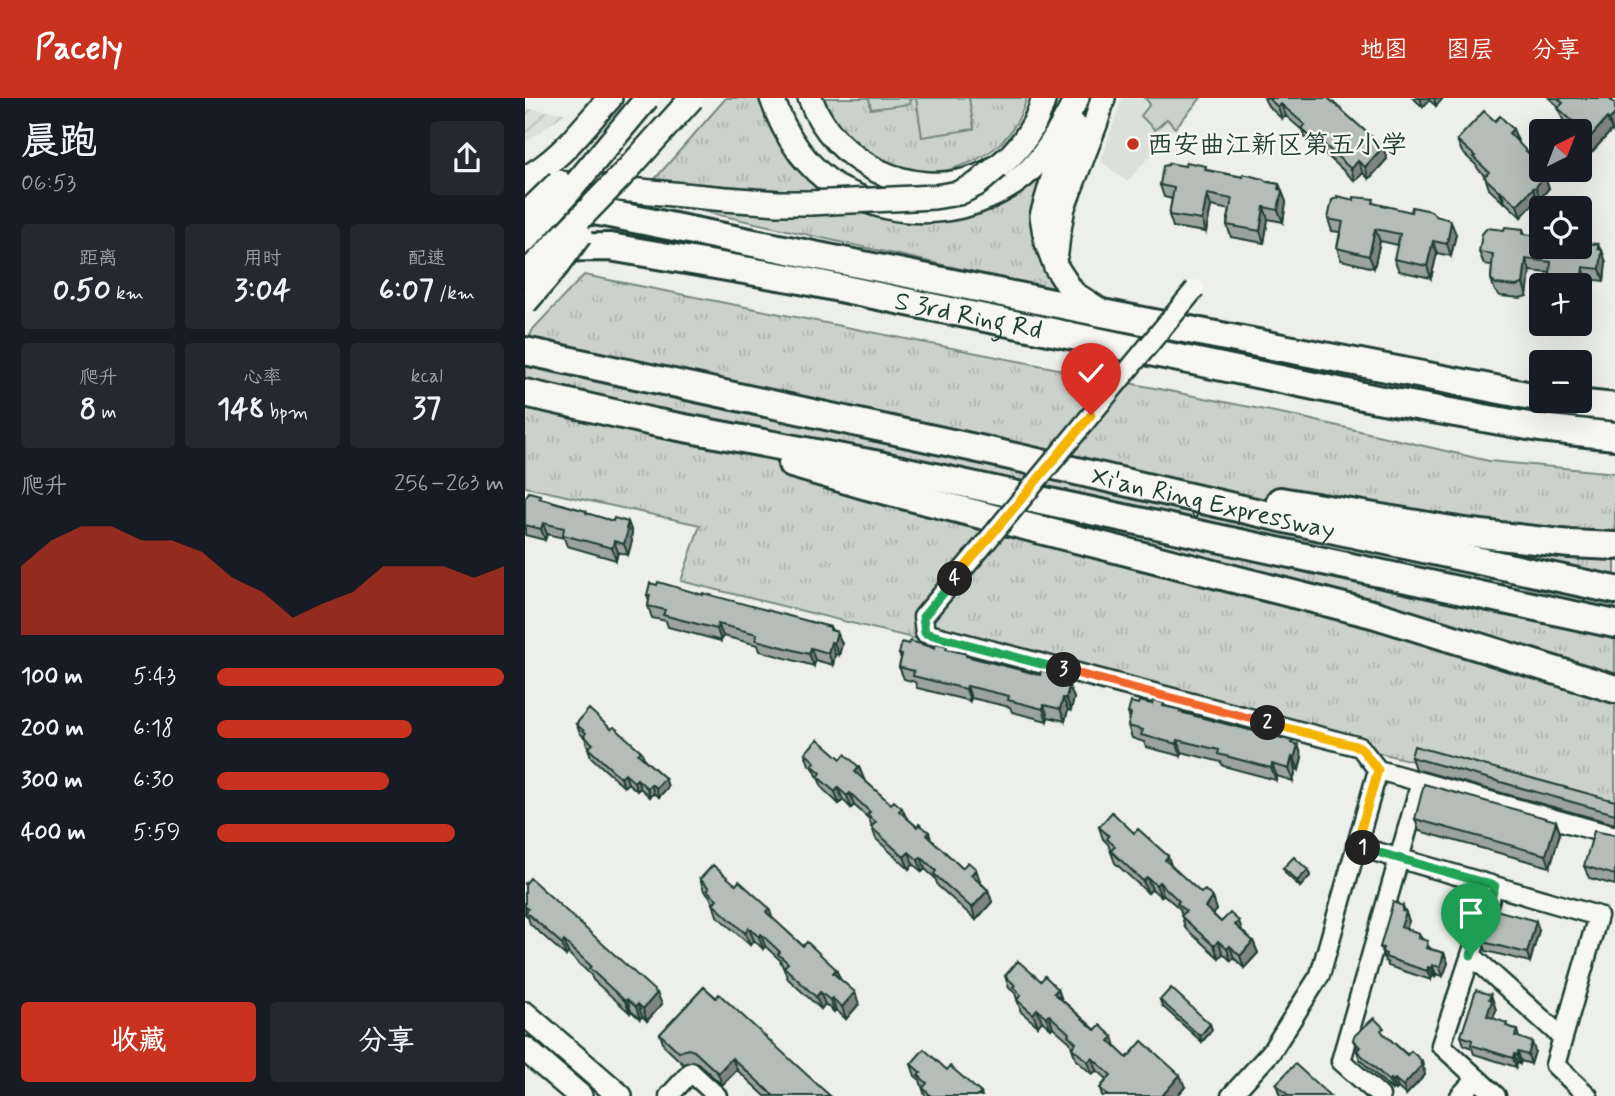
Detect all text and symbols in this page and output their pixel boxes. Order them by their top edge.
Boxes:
text: Pacely [35,27,123,71]
text: 地图 [1360,35,1408,66]
text: 图层 [1446,35,1494,66]
text: 分享 [1532,35,1580,66]
text: 晨跑 [21,118,97,167]
north arrow [1529,119,1593,182]
map controls [1529,119,1592,413]
button: share [430,121,504,195]
place label: 西安曲江新区第五小学 [1147,129,1407,163]
marker: 西安曲江新区第五小学 [1125,136,1141,152]
text: 06:53 [21,169,76,199]
button: locate [1529,196,1592,259]
text: 距离 [79,246,117,271]
text: 用时 [243,246,282,271]
text: 配速 [408,246,446,271]
text: 0.50 [53,271,111,310]
text: 3:04 [234,271,291,310]
text: 6:07 [379,271,434,310]
button: + [1529,273,1592,336]
text: km [111,281,144,306]
text: /km [434,281,475,306]
street label: S 3rd Ring Rd [891,285,1045,348]
pin [1061,343,1121,415]
button: − [1529,350,1592,413]
icon: check [1072,354,1110,392]
text: kcal [411,364,443,389]
text: 爬升 [79,365,117,390]
text: 心率 [243,365,282,390]
text: 37 [412,389,441,428]
text: 8 [80,390,96,429]
text: 148 [217,390,265,429]
text: m [96,400,117,425]
text: bpm [265,400,308,425]
street label: Xi'an Ring Expressway [1088,460,1338,548]
text: 256–263 m [394,469,504,499]
text: 爬升 [21,472,67,502]
pin: 4 [937,561,973,596]
text: 4 [949,566,960,591]
pin: 3 [1047,652,1081,688]
text: 3 [1059,657,1068,682]
text: 100 m [21,662,83,692]
text: 5:43 [133,662,176,692]
pin: 2 [1251,706,1285,740]
text: 2 [1263,710,1272,735]
text: 200 m [21,714,84,744]
text: 6:18 [133,714,174,744]
text: 300 m [21,766,83,796]
text: 6:30 [133,766,174,796]
text: 400 m [21,818,86,848]
text: 5:59 [133,818,180,848]
pin: 1 [1345,830,1381,866]
text: 1 [1358,835,1367,860]
pin [1441,883,1501,955]
icon: arrive [1452,894,1490,932]
button: 收藏 [21,1002,256,1082]
button: 分享 [270,1002,504,1082]

